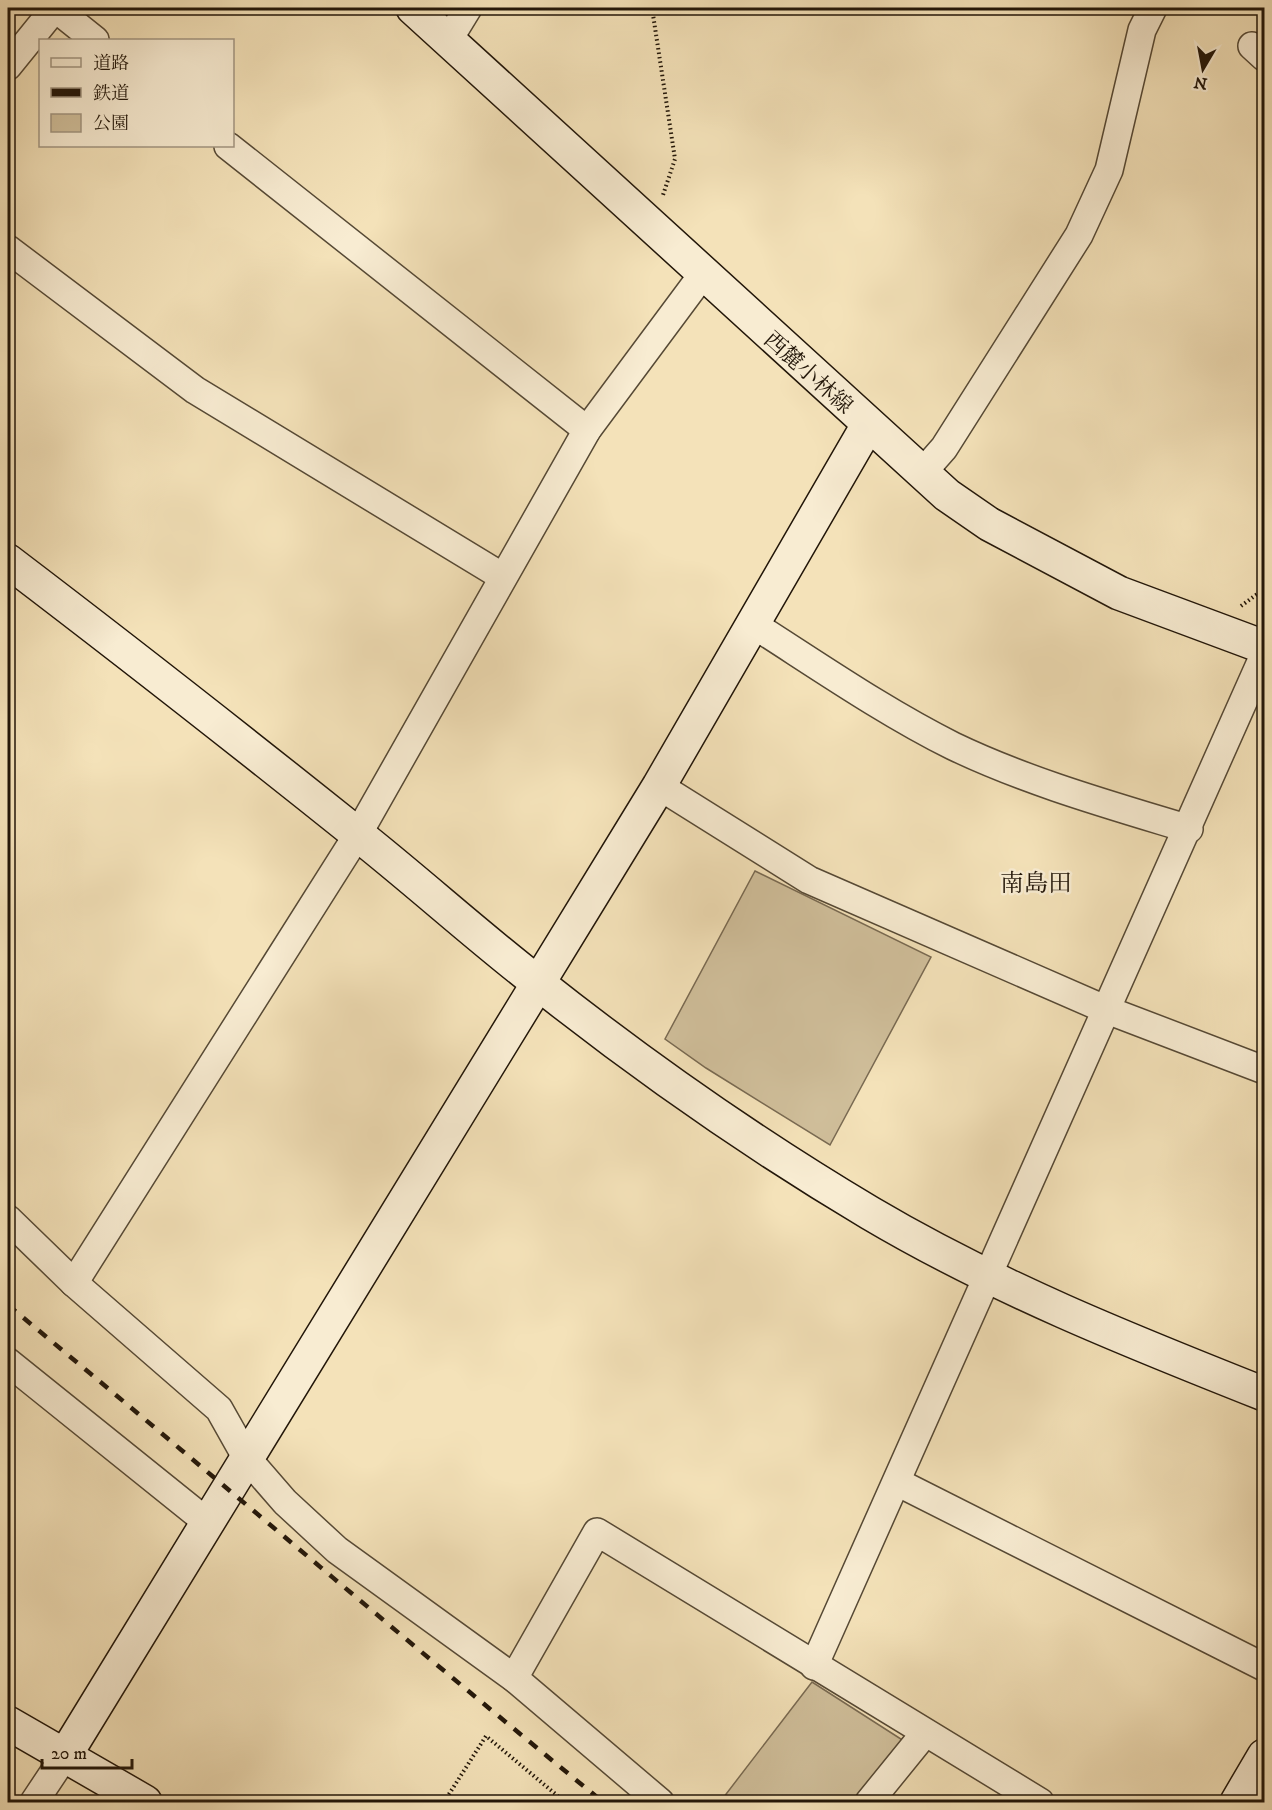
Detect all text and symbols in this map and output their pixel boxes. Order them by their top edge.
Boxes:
legend [39,39,234,147]
north arrow [1173,39,1233,99]
text: 道路 [93,53,129,75]
text: N [1192,72,1209,94]
text: 鉄道 [93,83,129,105]
text: 公園 [93,113,129,135]
street label: 西麓小林線 [758,326,858,420]
district label: 南島田 [1000,869,1072,899]
scale bar [42,1732,132,1770]
text: 20 m [51,1743,87,1765]

